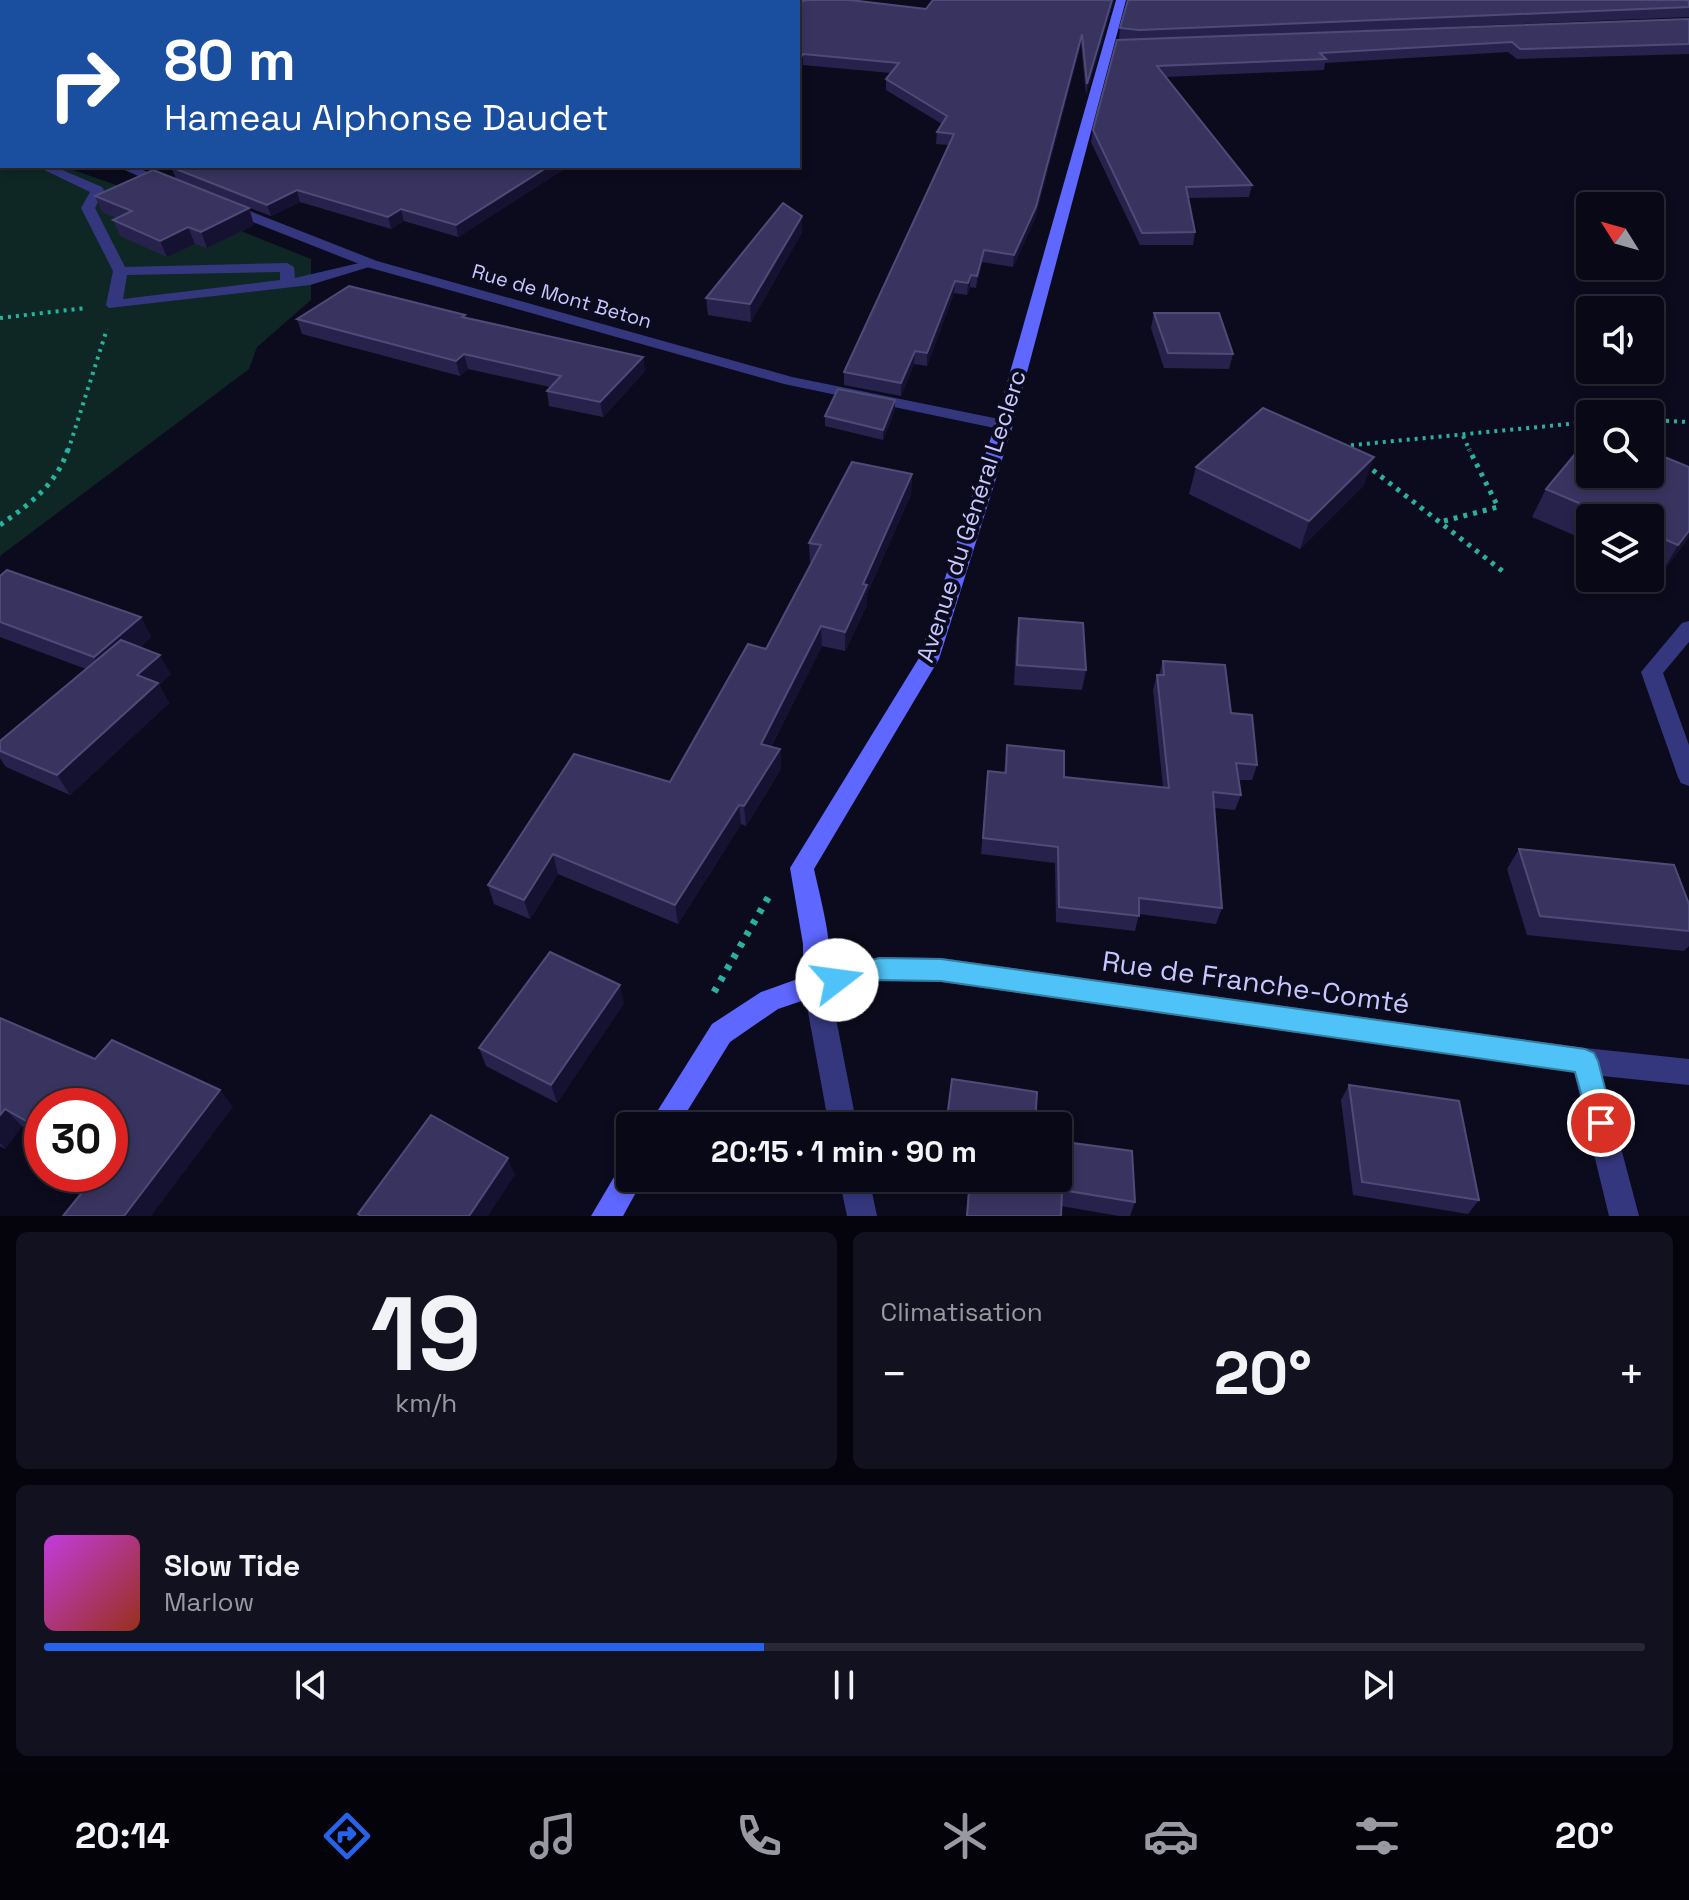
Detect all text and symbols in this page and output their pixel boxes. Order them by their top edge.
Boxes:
text: 80 m [164,25,296,96]
icon: right [32,32,136,136]
text: Hameau Alphonse Daudet [164,95,609,141]
north arrow [1576,192,1664,280]
map controls [1576,192,1664,592]
street label: Rue de Mont Beton [469,258,655,334]
button: sound [1576,296,1664,384]
street label: Avenue du Général Leclerc [909,366,1033,666]
button: search [1576,400,1664,488]
button: layers [1576,504,1664,592]
position arrow [795,938,879,1022]
street label: Rue de Franche-Comté [1100,943,1412,1021]
speed limit sign: 30 [24,1088,128,1192]
pin [1567,1089,1635,1157]
icon: arrive [1579,1101,1623,1145]
text: 20:15 · 1 min · 90 m [711,1132,977,1171]
text: 19 [371,1268,482,1400]
text: Climatisation [881,1295,1043,1329]
text: 20° [1214,1335,1312,1412]
text: − [881,1346,908,1402]
text: + [1618,1346,1645,1402]
text: km/h [395,1386,457,1420]
text: Slow Tide [164,1546,300,1585]
text: Marlow [164,1585,254,1619]
icon: previous [289,1663,333,1707]
icon: pause [822,1663,866,1707]
icon: next [1356,1663,1400,1707]
icon: directions [319,1808,375,1864]
icon: music [525,1808,581,1864]
icon: phone [731,1808,787,1864]
icon: climate [937,1808,993,1864]
icon: car [1143,1808,1199,1864]
icon: filters [1349,1808,1405,1864]
text: 20:14 [75,1813,170,1859]
text: 20° [1555,1813,1614,1859]

